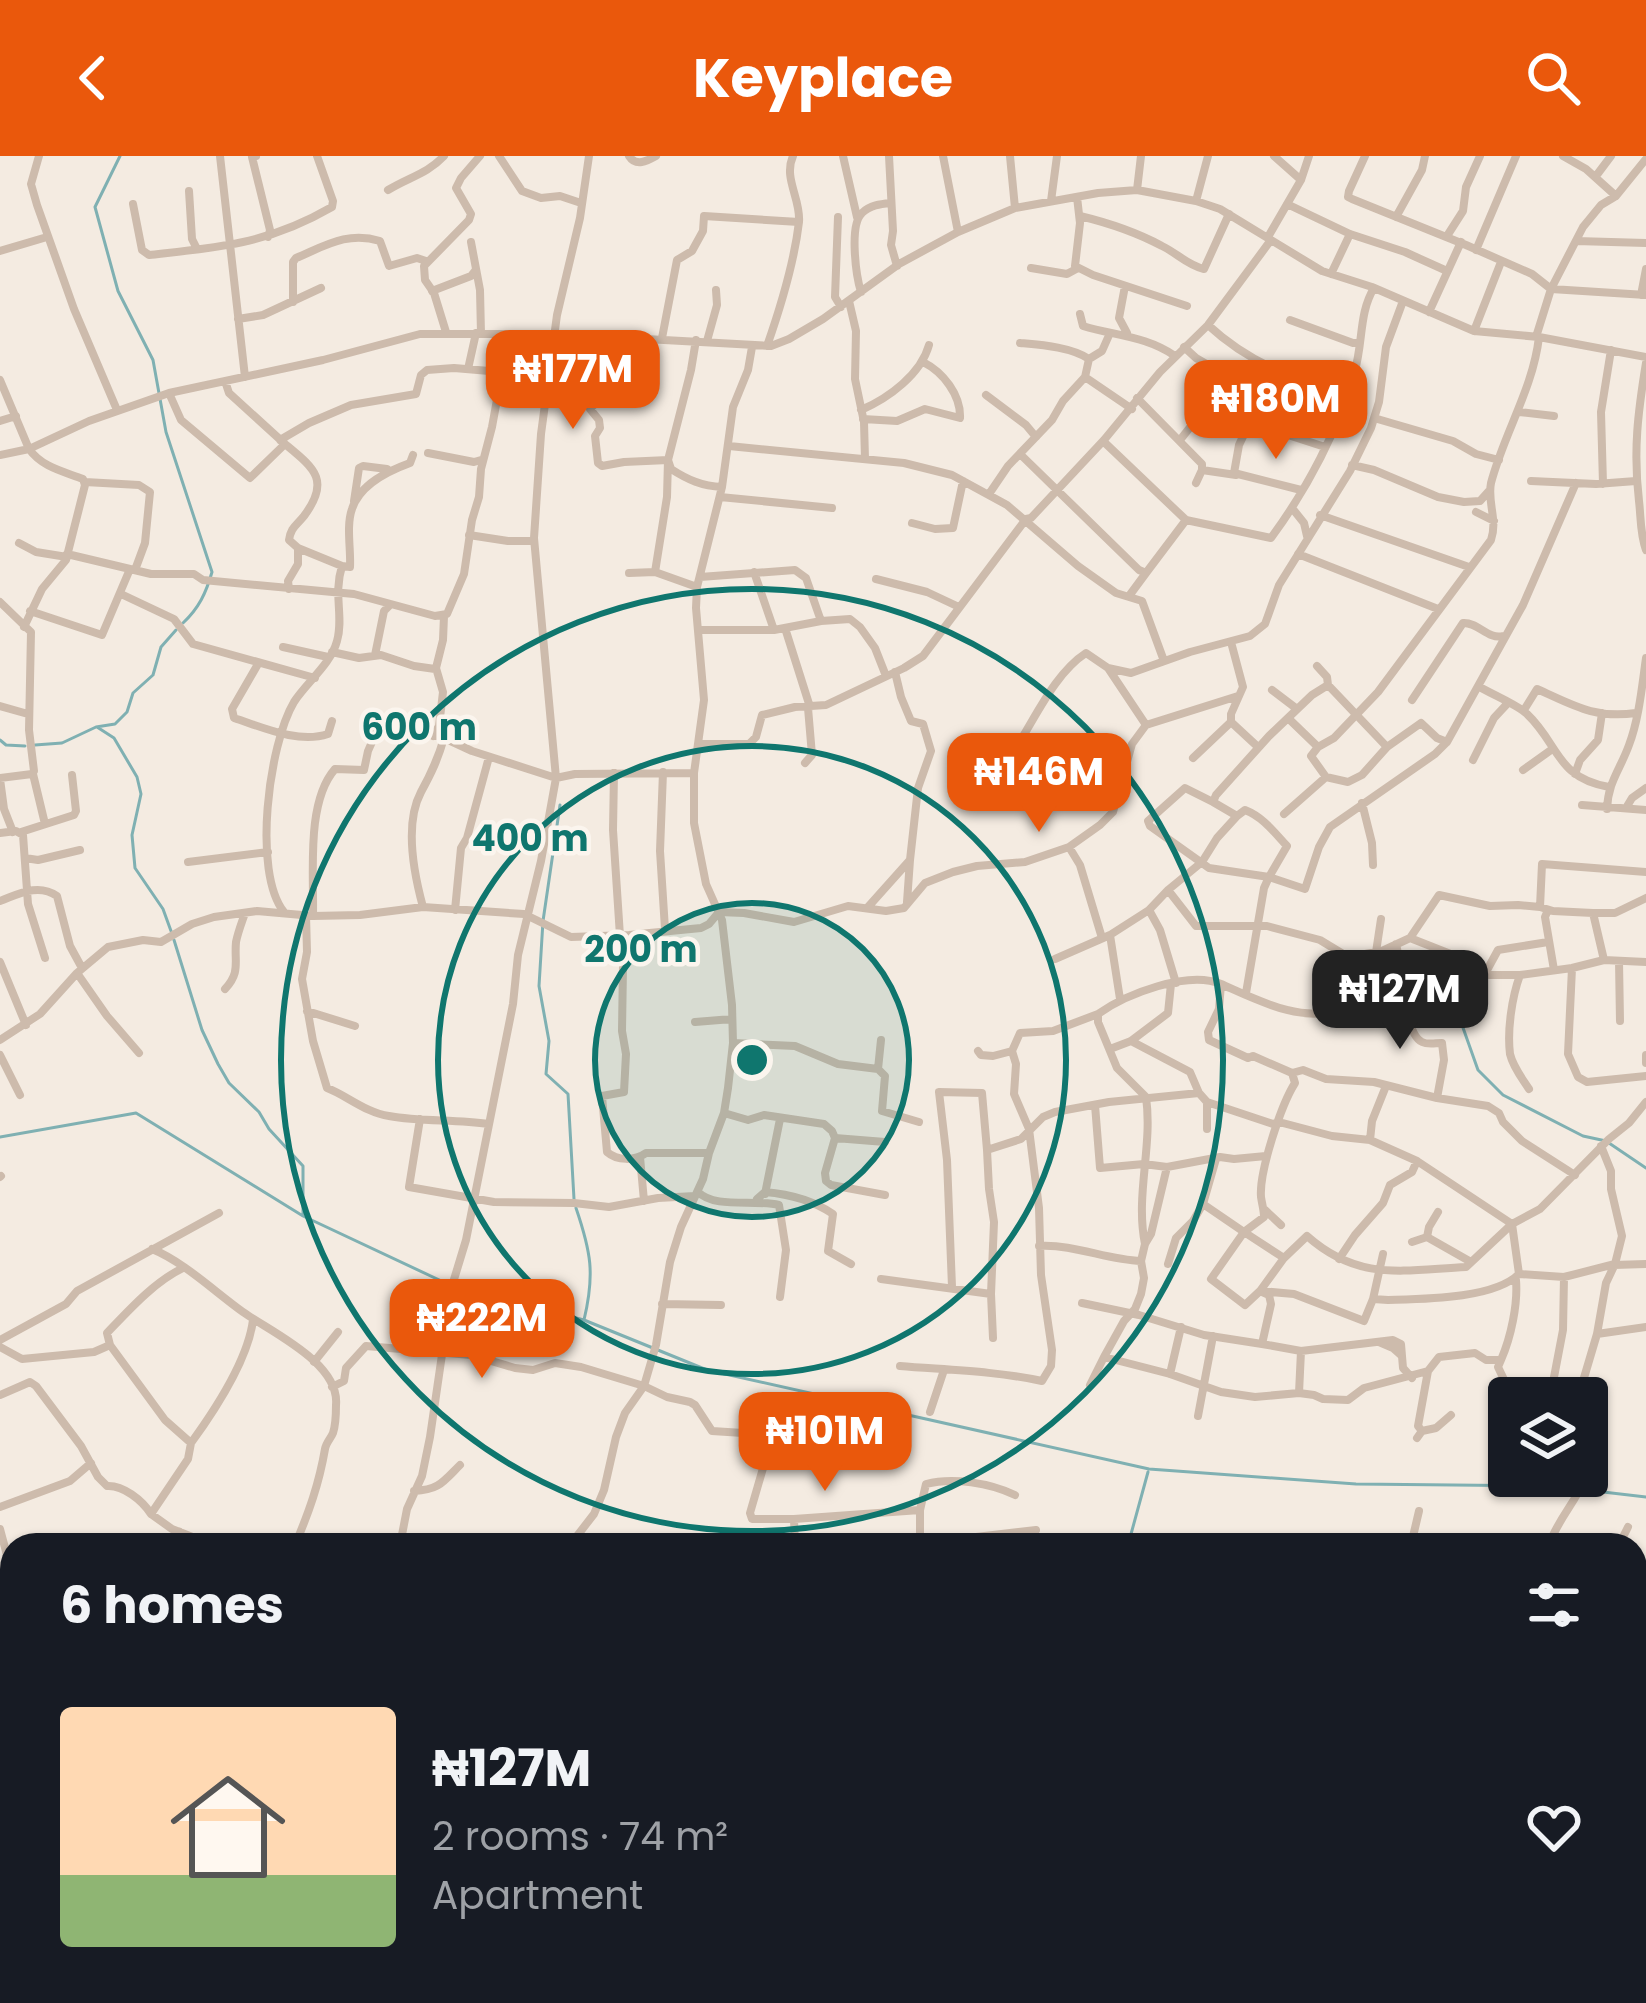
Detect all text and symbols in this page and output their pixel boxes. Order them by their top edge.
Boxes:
text: Keyplace [693,40,953,116]
icon: back [60,45,126,111]
icon: search [1520,45,1586,111]
pin: ₦177M [489,330,657,432]
text: ₦177M [513,341,633,396]
pin: ₦180M [1192,360,1360,462]
text: ₦180M [1211,371,1341,426]
text: 600 m [361,702,477,753]
pin: ₦146M [955,733,1123,835]
text: ₦146M [974,744,1104,799]
text: 400 m [471,813,589,864]
text: 200 m [584,924,698,975]
pin: ₦127M [1316,950,1484,1052]
text: ₦127M [1339,961,1461,1016]
centre of rings [731,1039,773,1081]
pin: ₦222M [398,1279,566,1381]
text: ₦222M [417,1290,547,1345]
map controls [1488,1377,1608,1497]
button: layers [1488,1377,1608,1497]
pin: ₦101M [741,1392,909,1494]
text: ₦101M [766,1403,884,1458]
text: 6 homes [60,1569,284,1641]
icon: filters [1521,1572,1587,1638]
text: ₦127M [432,1732,591,1804]
icon: home [156,1755,300,1899]
icon: heart [1521,1794,1587,1860]
text: 2 rooms · 74 m² [432,1809,728,1864]
text: Apartment [432,1868,643,1923]

